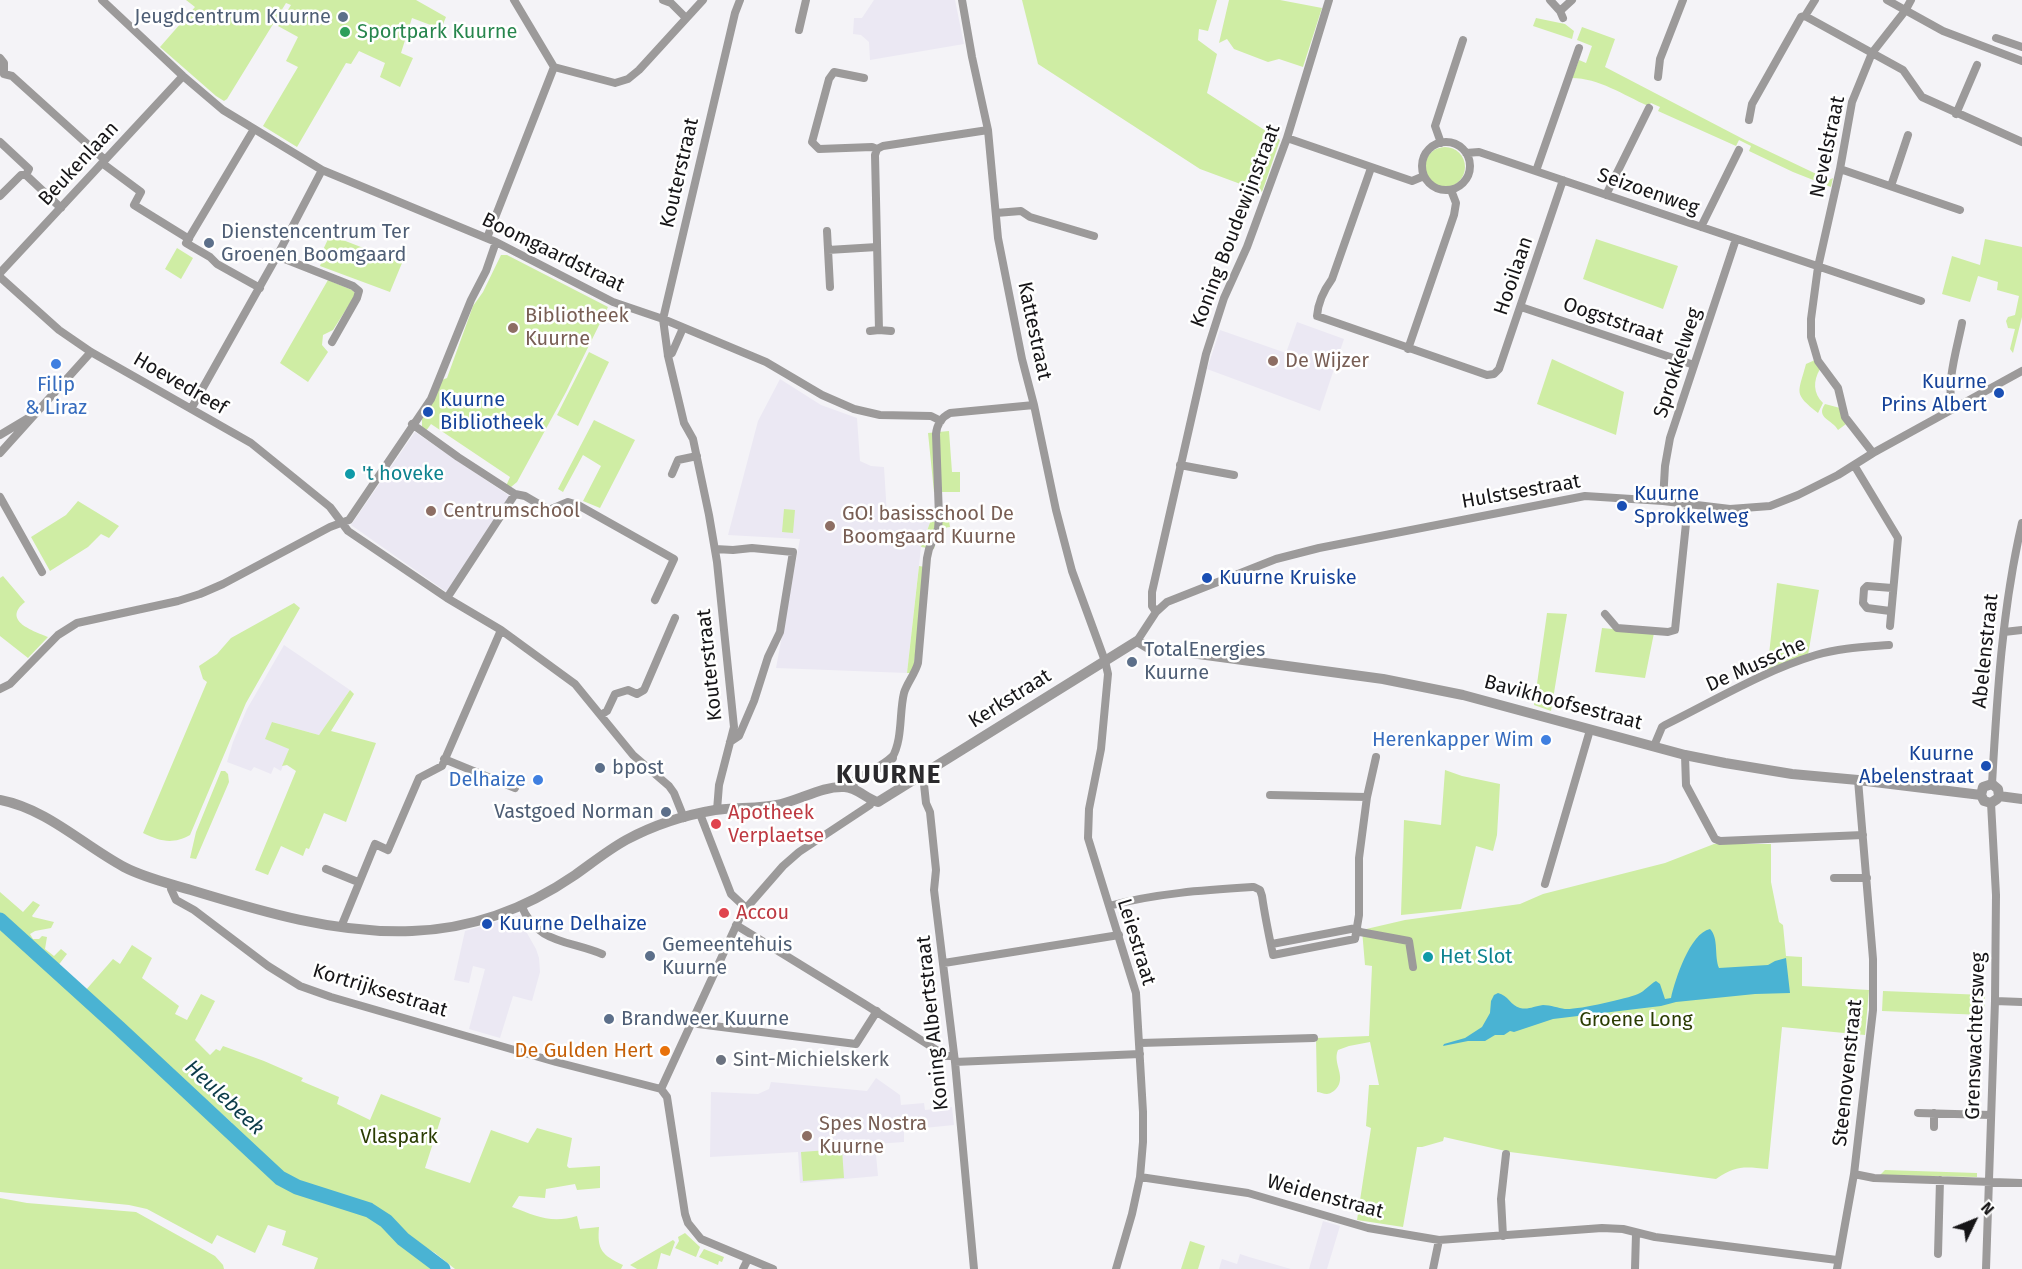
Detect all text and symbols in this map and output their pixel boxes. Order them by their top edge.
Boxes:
place label: Jeugdcentrum Kuurne [134,5,331,29]
marker: Jeugdcentrum Kuurne [336,10,350,24]
place label: Sportpark Kuurne [357,20,517,44]
marker: Sportpark Kuurne [338,25,352,39]
street label: Nevelstraat [1806,94,1850,200]
street label: Kouterstraat [656,115,704,231]
street label: Beukenlaan [34,117,124,211]
street label: Koning Boudewijnstraat [1186,121,1286,331]
street label: Seizoenweg [1594,163,1702,221]
street label: Boomgaardstraat [478,208,628,298]
place label: Dienstencentrum Ter Groenen Boomgaard [221,220,410,267]
street label: Hooilaan [1489,233,1539,319]
marker: Dienstencentrum Ter Groenen Boomgaard [202,236,216,250]
street label: Kattestraat [1012,280,1056,382]
street label: Oogststraat [1560,293,1666,349]
place label: Bibliotheek Kuurne [525,304,629,351]
street label: Sprokkelweg [1649,305,1707,421]
marker: Bibliotheek Kuurne [506,321,520,335]
street label: Hoevedreef [129,348,231,420]
place label: De Wijzer [1285,349,1369,373]
marker: De Wijzer [1266,354,1280,368]
marker: Filip & Liraz [49,357,63,371]
place label: Kuurne Prins Albert [1881,370,1987,417]
place label: Filip & Liraz [25,373,87,420]
marker: Kuurne Prins Albert [1992,386,2006,400]
place label: Kuurne Bibliotheek [440,388,544,435]
marker: Kuurne Bibliotheek [421,405,435,419]
place label: 't hoveke [362,462,444,486]
marker: 't hoveke [343,467,357,481]
street label: Hulstsestraat [1460,470,1582,514]
place label: Kuurne Sprokkelweg [1634,482,1748,529]
place label: Centrumschool [443,499,580,523]
marker: Kuurne Sprokkelweg [1615,499,1629,513]
place label: GO! basisschool De Boomgaard Kuurne [842,502,1016,549]
marker: Centrumschool [424,504,438,518]
marker: GO! basisschool De Boomgaard Kuurne [823,519,837,533]
place label: Kuurne Kruiske [1219,566,1357,590]
marker: Kuurne Kruiske [1200,571,1214,585]
street label: Abelenstraat [1968,593,2004,709]
street label: Kouterstraat [692,608,728,722]
street label: De Mussche [1702,632,1810,698]
place label: TotalEnergies Kuurne [1144,638,1265,685]
marker: TotalEnergies Kuurne [1125,655,1139,669]
street label: Kerkstraat [964,664,1056,734]
street label: Bavikhoofsestraat [1481,670,1645,736]
place label: Herenkapper Wim [1372,728,1534,752]
marker: Herenkapper Wim [1539,733,1553,747]
place label: Kuurne Abelenstraat [1859,742,1974,789]
place label: bpost [612,756,664,780]
marker: Kuurne Abelenstraat [1979,759,1993,773]
district label: KUURNE [836,760,942,792]
marker: bpost [593,761,607,775]
place label: Delhaize [449,768,526,792]
marker: Delhaize [531,773,545,787]
place label: Vastgoed Norman [494,800,654,824]
place label: Apotheek Verplaetse [728,801,824,848]
marker: Vastgoed Norman [659,805,673,819]
marker: Apotheek Verplaetse [709,817,723,831]
street label: Leiestraat [1111,896,1161,988]
place label: Accou [736,901,789,925]
marker: Accou [717,906,731,920]
place label: Kuurne Delhaize [499,912,647,936]
marker: Kuurne Delhaize [480,917,494,931]
place label: Gemeentehuis Kuurne [662,933,792,980]
street label: Koning Albertstraat [912,934,954,1112]
place label: Het Slot [1440,945,1513,969]
marker: Gemeentehuis Kuurne [643,949,657,963]
marker: Het Slot [1421,950,1435,964]
street label: Grenswachtersweg [1961,952,1991,1120]
street label: Kortrijksestraat [310,959,450,1023]
street label: Steenovenstraat [1828,998,1868,1148]
place label: Brandweer Kuurne [621,1007,789,1031]
park label: Groene Long [1579,1008,1693,1032]
marker: Brandweer Kuurne [602,1012,616,1026]
place label: De Gulden Hert [515,1039,653,1063]
marker: De Gulden Hert [658,1044,672,1058]
place label: Sint-Michielskerk [733,1048,889,1072]
marker: Sint-Michielskerk [714,1053,728,1067]
water label: Heulebeek [179,1055,269,1141]
place label: Spes Nostra Kuurne [819,1112,927,1159]
park label: Vlaspark [360,1125,438,1149]
marker: Spes Nostra Kuurne [800,1129,814,1143]
street label: Weidenstraat [1264,1170,1386,1224]
north arrow [1944,1191,2004,1251]
text: N [1977,1198,1998,1219]

